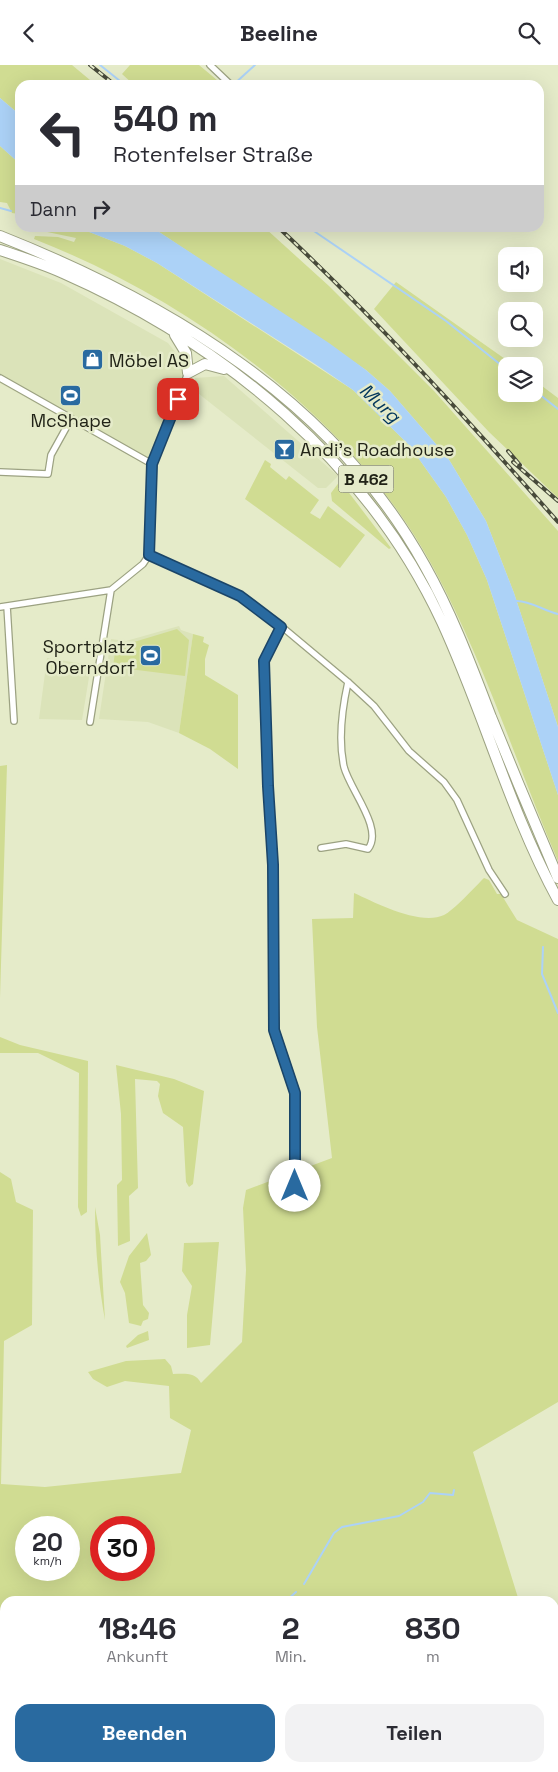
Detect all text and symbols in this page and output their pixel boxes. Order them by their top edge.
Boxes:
icon: back [15,19,43,47]
text: Beeline [240,19,318,47]
icon: search [515,19,543,47]
text: 540 m [113,97,218,141]
icon: left [30,100,95,165]
text: Rotenfelser Straße [113,140,313,168]
icon: right [87,195,115,223]
text: Dann [30,197,77,222]
map controls [498,247,543,402]
button: sound [498,247,543,292]
button: search [498,302,543,347]
shop icon: Möbel AS [81,348,105,372]
place label: Möbel AS [109,349,189,372]
button: layers [498,357,543,402]
pin [157,378,199,420]
water label: Murg [354,378,406,429]
sports icon: McShape [59,383,83,407]
icon: arrive [164,385,192,413]
place label: McShape [31,409,112,432]
bar icon: Andi's Roadhouse [272,437,296,461]
place label: Andi's Roadhouse [300,438,454,461]
road number: B 462 [338,465,394,493]
place label: Sportplatz Oberndorf [43,635,135,679]
sports icon: Sportplatz Oberndorf [139,644,163,668]
position arrow [268,1159,320,1211]
speed limit sign: 30 [90,1516,155,1581]
text: 20 [32,1526,63,1558]
text: km/h [33,1553,62,1569]
text: 18:46 [98,1609,177,1648]
text: 2 [282,1609,300,1648]
text: 830 [405,1609,461,1648]
text: Ankunft [106,1646,168,1667]
text: Min. [275,1646,307,1667]
text: m [426,1646,440,1667]
button: Beenden [15,1704,275,1762]
button: Teilen [285,1704,544,1762]

